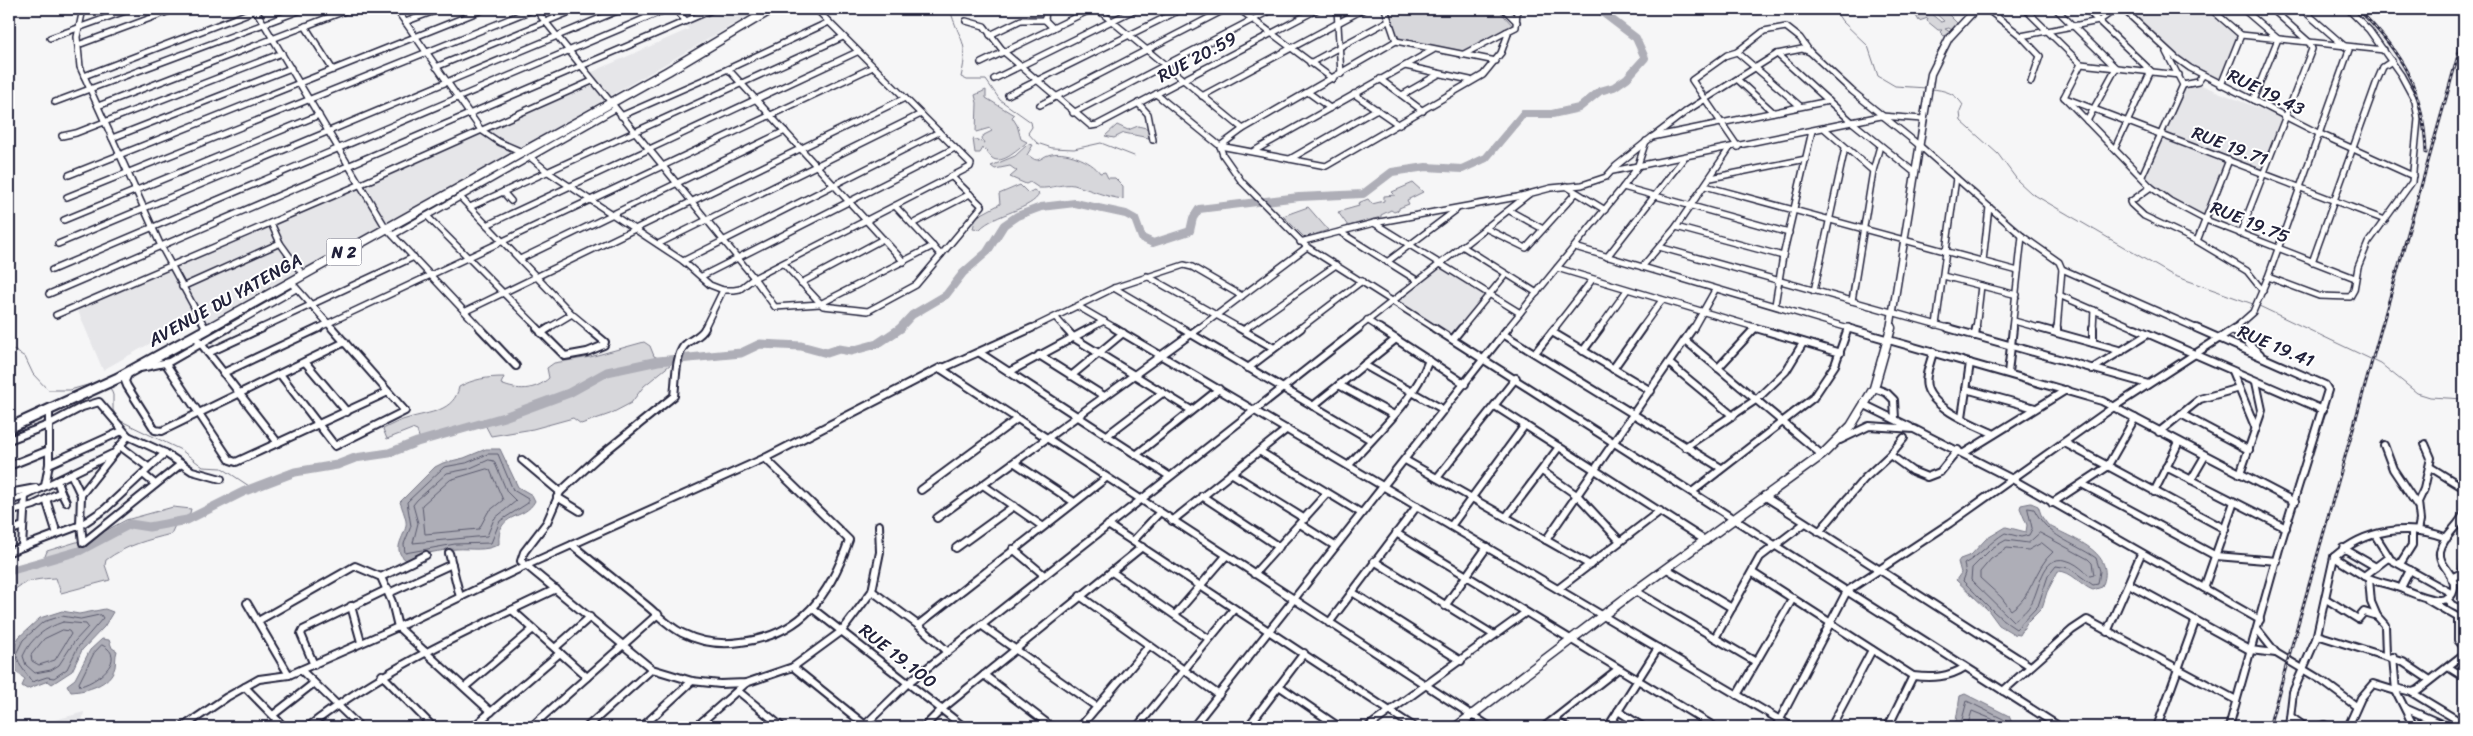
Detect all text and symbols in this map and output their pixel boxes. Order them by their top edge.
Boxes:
street label: RUE 20.59 [1151,23,1243,91]
street label: RUE 19.43 [2222,59,2310,125]
street label: RUE 19.71 [2187,117,2273,175]
street label: RUE 19.75 [2206,192,2294,252]
road number: N 2 [326,238,362,266]
street label: AVENUE DU YATENGA [141,244,308,356]
street label: RUE 19.41 [2233,316,2320,377]
street label: RUE 19.100 [852,615,944,697]

